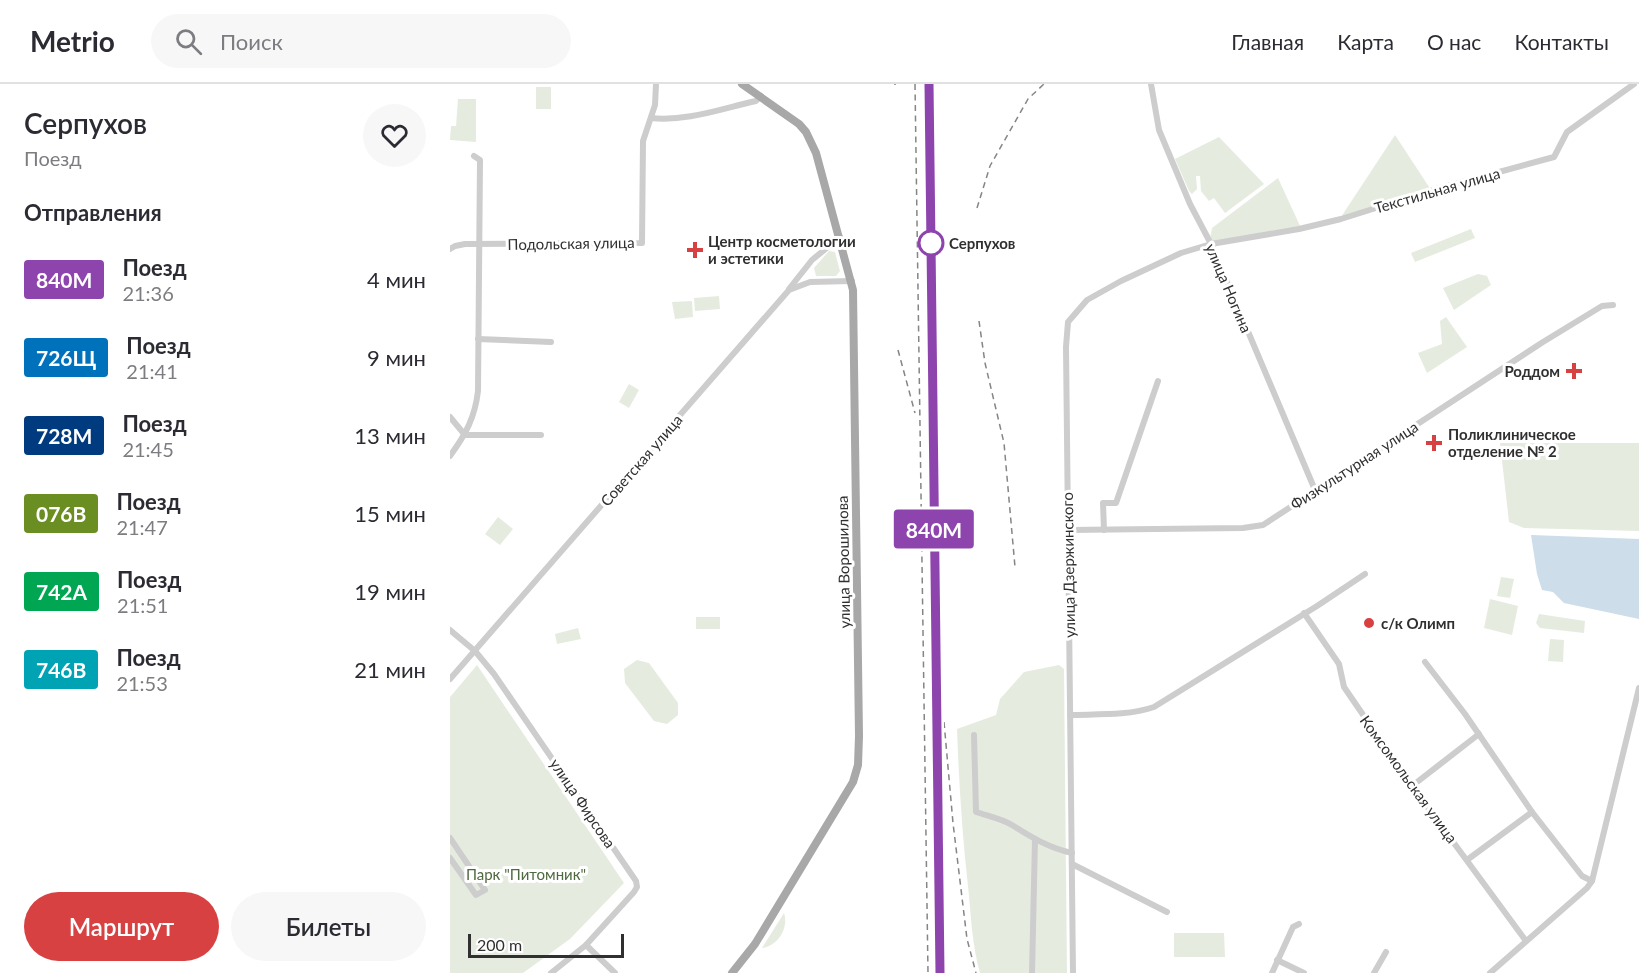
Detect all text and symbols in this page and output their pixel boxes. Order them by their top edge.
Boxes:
search box [151,14,571,68]
text: Metrio [30,24,115,58]
icon: search [172,25,205,58]
text: Поиск [220,28,283,55]
text: Главная [1231,29,1304,54]
text: Карта [1337,29,1394,54]
text: О нас [1427,29,1481,54]
text: Контакты [1514,29,1609,54]
button: heart [363,104,426,167]
text: Серпухов [24,106,147,140]
text: Поезд [24,146,82,170]
street label: Текстильная улица [1372,163,1502,217]
text: Отправления [24,199,162,226]
marker: Серпухов [918,230,944,256]
place label: Центр косметологии и эстетики [708,232,856,267]
street label: Подольская улица [507,233,635,253]
place label: Серпухов [949,234,1016,252]
marker: Центр косметологии и эстетики [686,241,704,259]
street label: улица Ногина [1202,241,1256,335]
text: Поезд [122,254,187,281]
text: 4 мин [367,266,426,293]
text: 840М [36,267,92,292]
text: 21:36 [122,281,174,305]
text: Поезд [126,332,191,359]
text: 9 мин [367,344,426,371]
text: 726Щ [36,345,96,370]
text: 21:41 [126,359,178,383]
place label: Роддом [1504,362,1560,380]
marker: Роддом [1565,362,1583,380]
text: Поезд [122,410,187,437]
street label: Советская улица [596,411,686,509]
street label: Физкультурная улица [1287,417,1421,513]
text: 13 мин [354,422,426,449]
text: 728М [36,423,92,448]
place label: Поликлиническое отделение № 2 [1448,425,1576,460]
marker: Поликлиническое отделение № 2 [1425,434,1443,452]
text: 21:45 [122,437,174,461]
text: Поезд [116,488,181,515]
street label: улица Дзержинского [1058,492,1078,638]
street label: улица Ворошилова [833,495,853,629]
text: 15 мин [354,500,426,527]
text: 076В [36,501,86,526]
line badge: 840М [892,510,976,548]
text: 21:47 [116,515,168,539]
text: 840М [906,517,962,542]
text: Поезд [117,566,181,593]
text: 19 мин [354,578,426,605]
text: 742А [36,579,87,604]
text: 21:51 [117,593,168,617]
place label: с/к Олимп [1381,614,1455,632]
marker: с/к Олимп [1362,616,1376,630]
text: Поезд [116,644,181,671]
text: 21 мин [354,656,426,683]
text: 746В [36,657,86,682]
text: 21:53 [116,671,168,695]
street label: Комсомольская улица [1357,712,1461,846]
street label: улица Фирсова [546,755,620,851]
park label: Парк "Питомник" [466,865,586,883]
button: Маршрут [24,892,219,961]
button: Билеты [231,892,426,961]
scale bar [468,931,624,958]
text: 200 m [477,935,522,954]

